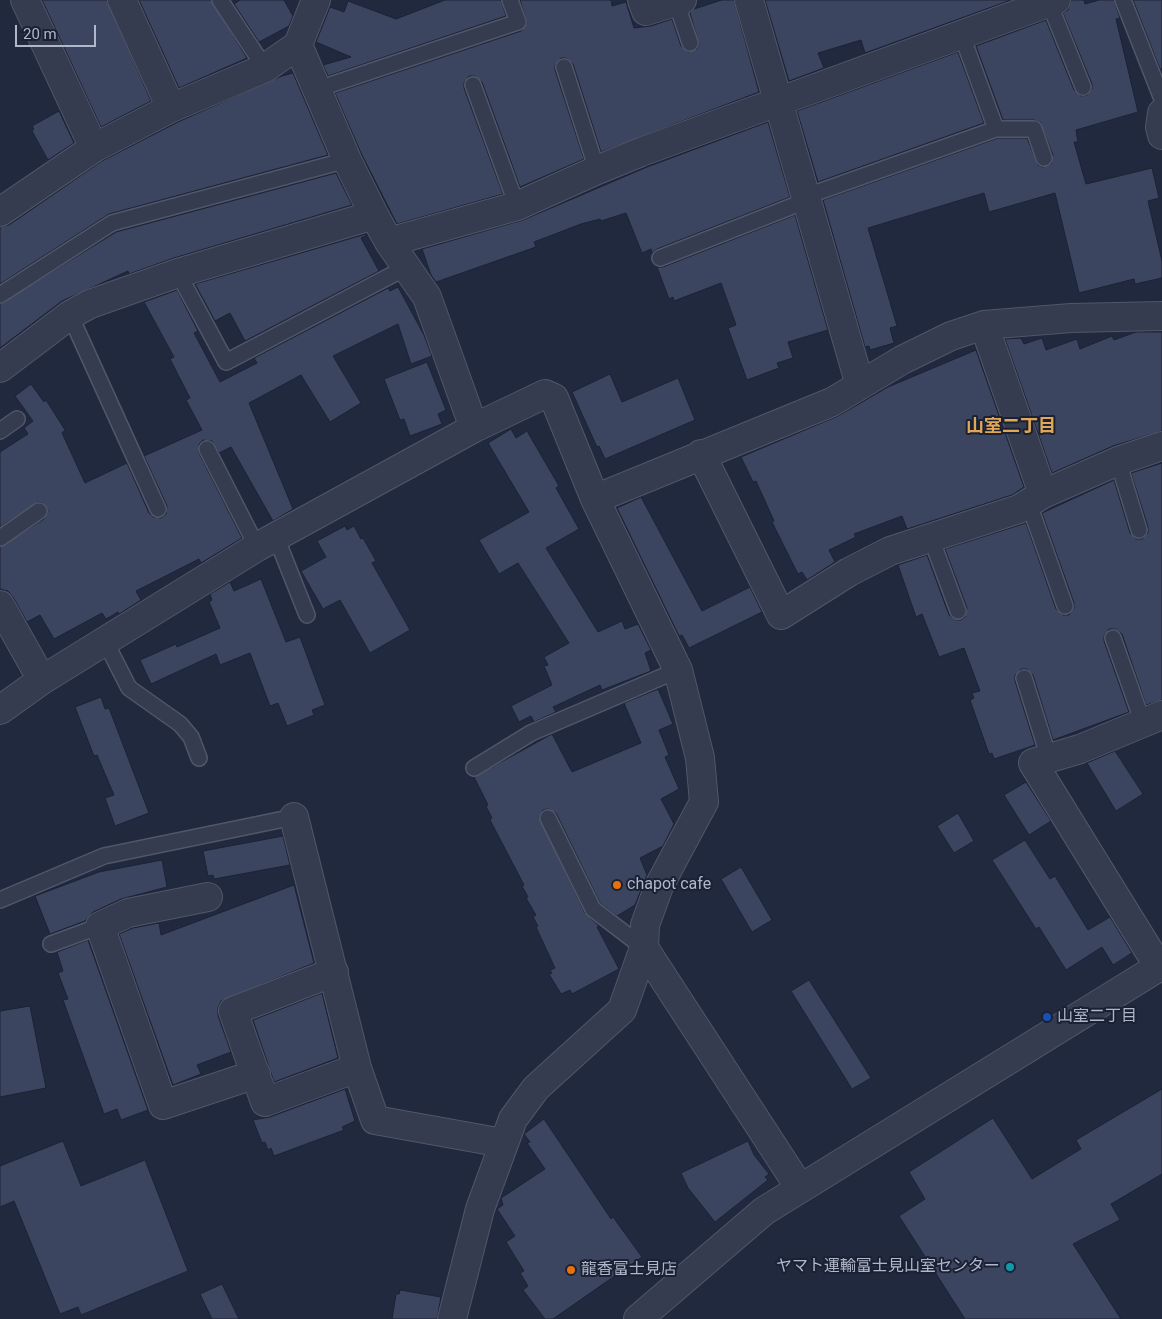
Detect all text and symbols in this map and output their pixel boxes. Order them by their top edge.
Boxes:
scale bar [18,15,99,47]
text: 20 m [23,25,57,43]
district label: 山室二丁目 [966,416,1056,438]
place label: chapot cafe [627,875,711,895]
marker: chapot cafe [611,879,623,891]
place label: 山室二丁目 [1057,1007,1137,1027]
marker: 山室二丁目 [1041,1011,1053,1023]
place label: ヤマト運輸富士見山室センター [776,1257,1000,1277]
place label: 龍香富士見店 [581,1260,677,1280]
marker: ヤマト運輸富士見山室センター [1004,1261,1016,1273]
marker: 龍香富士見店 [565,1264,577,1276]

